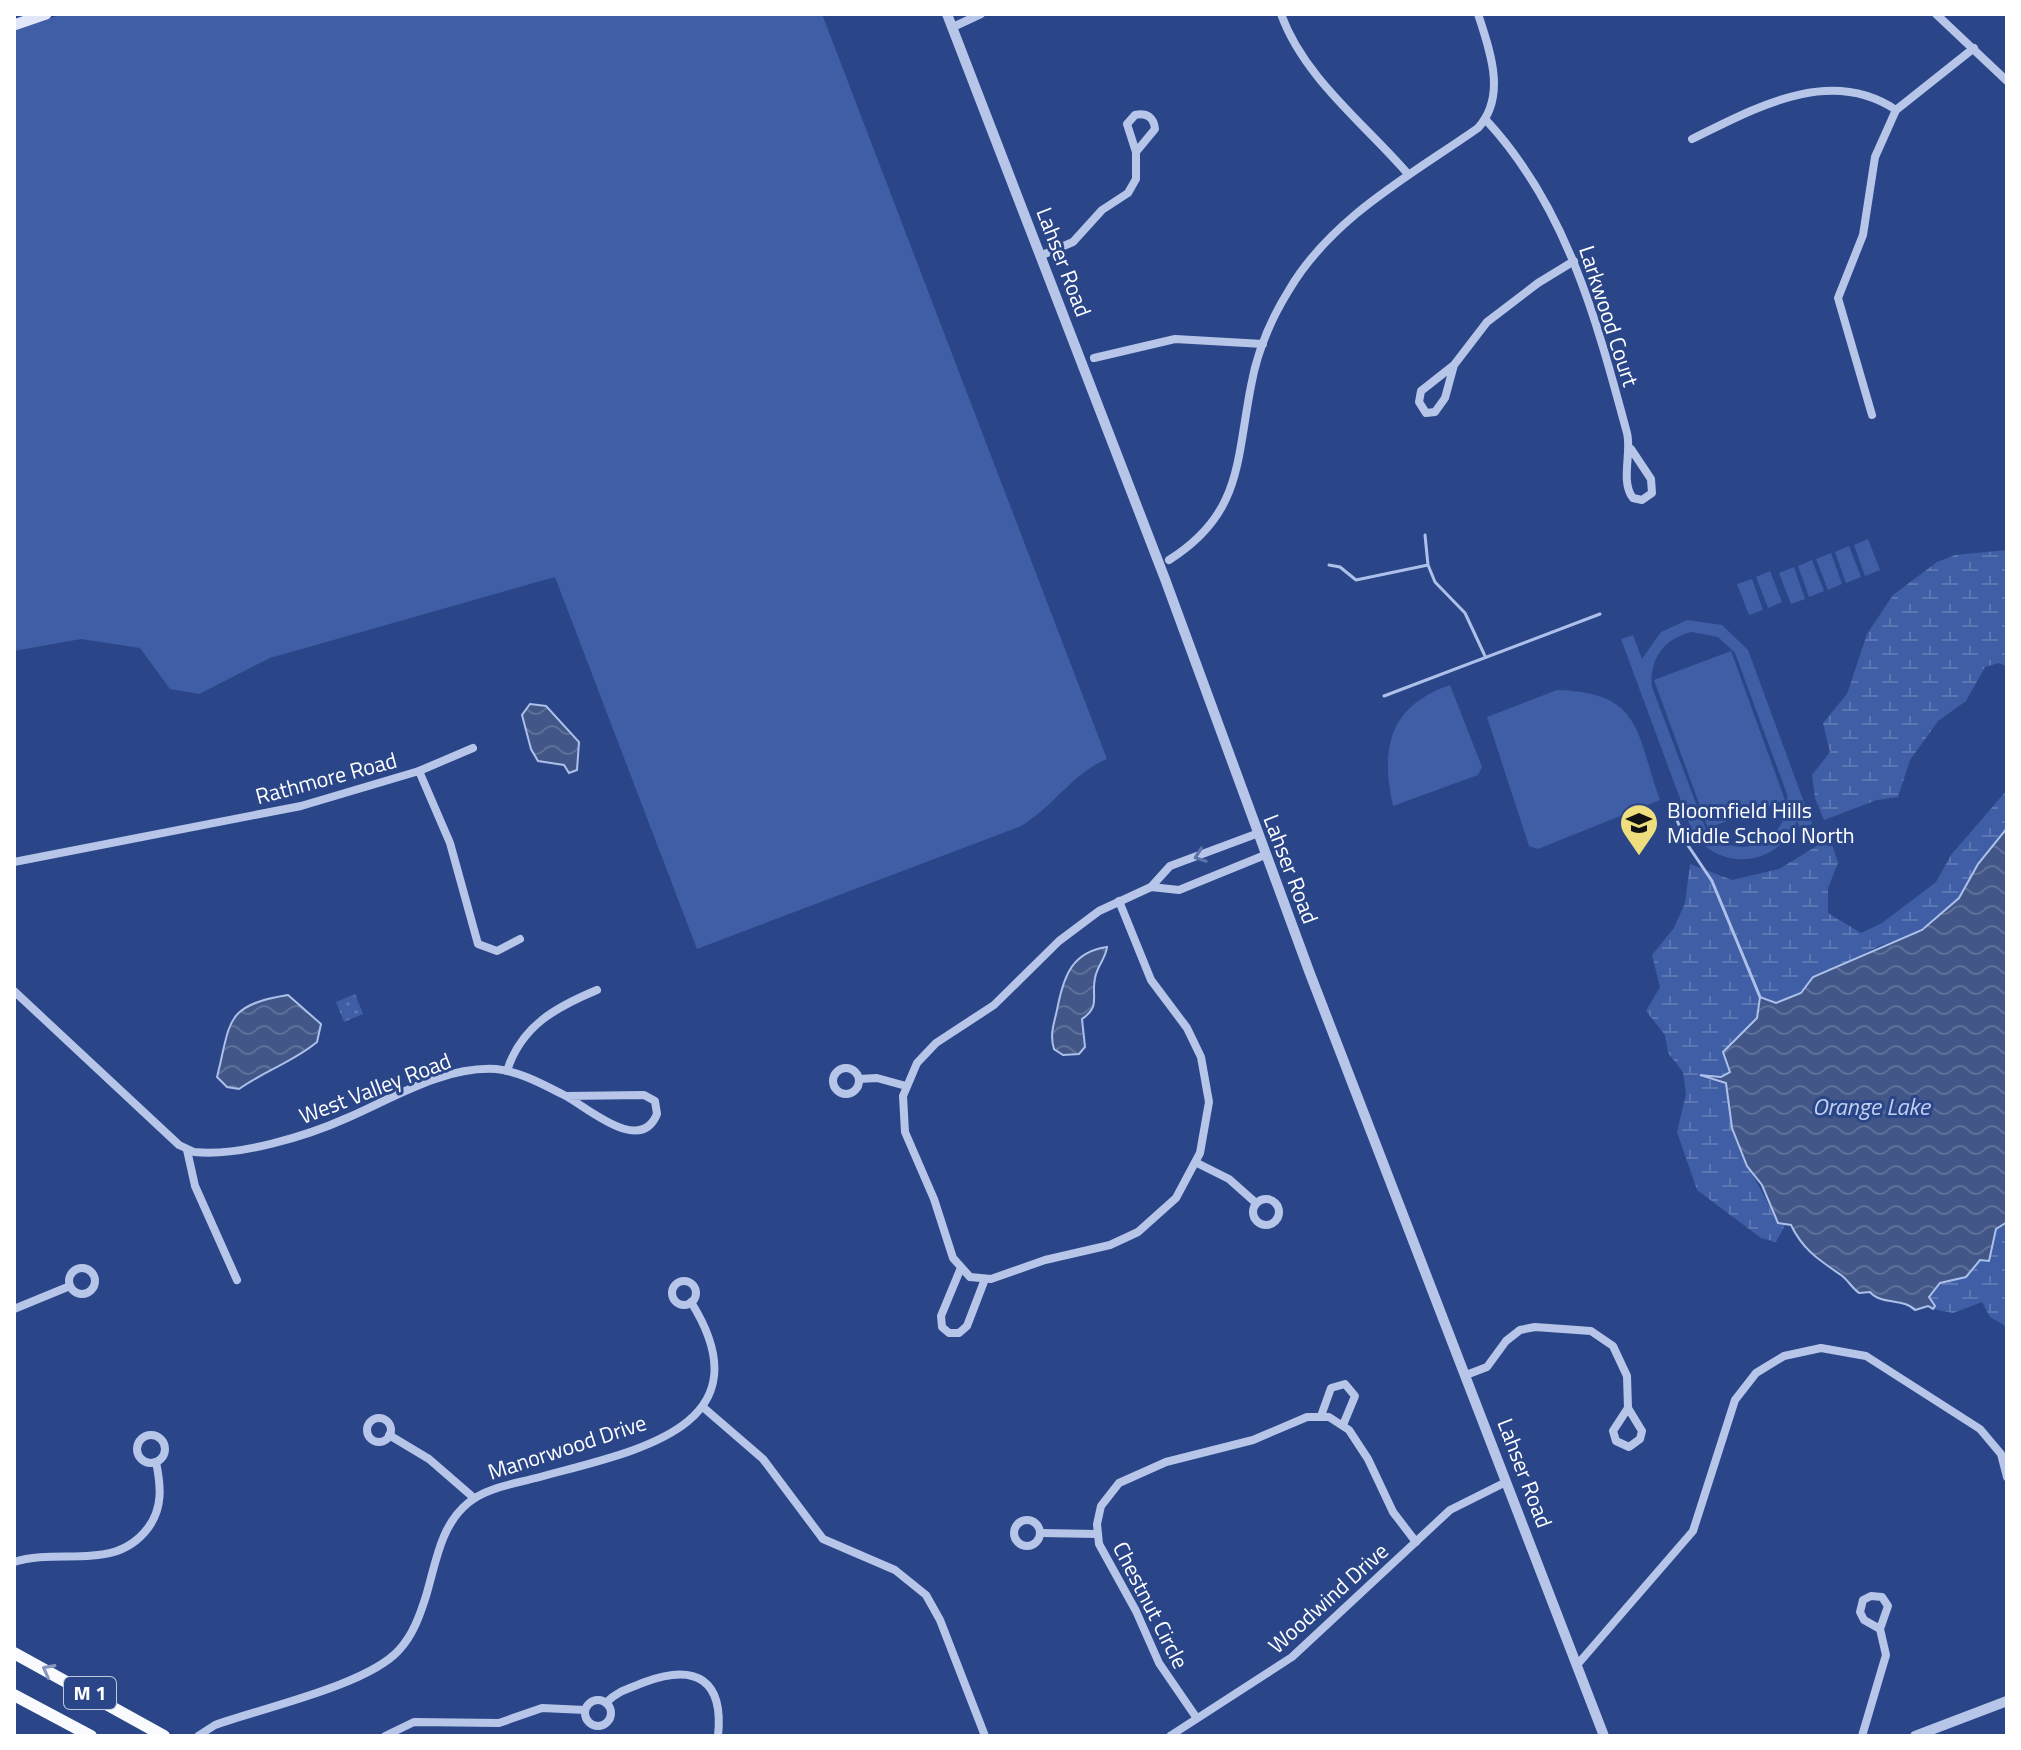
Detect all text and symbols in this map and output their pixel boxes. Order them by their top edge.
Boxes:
street label: Lahser Road [1028,202,1100,322]
street label: Larkwood Court [1570,241,1648,391]
street label: Rathmore Road [252,743,400,813]
place label: Bloomfield Hills Middle School North [1667,793,1855,852]
school or university icon: Bloomfield Hills Middle School North [1618,802,1660,857]
street label: Lahser Road [1255,809,1327,929]
one-way arrow [1194,846,1208,863]
street label: West Valley Road [294,1043,456,1133]
water label: Orange Lake [1812,1088,1932,1124]
street label: Manorwood Drive [483,1405,651,1489]
street label: Lahser Road [1489,1413,1561,1533]
street label: Chestnut Circle [1104,1535,1198,1675]
street label: Woodwind Drive [1260,1535,1396,1661]
one-way arrow [41,1665,56,1680]
road number: M 1 [64,1677,116,1709]

